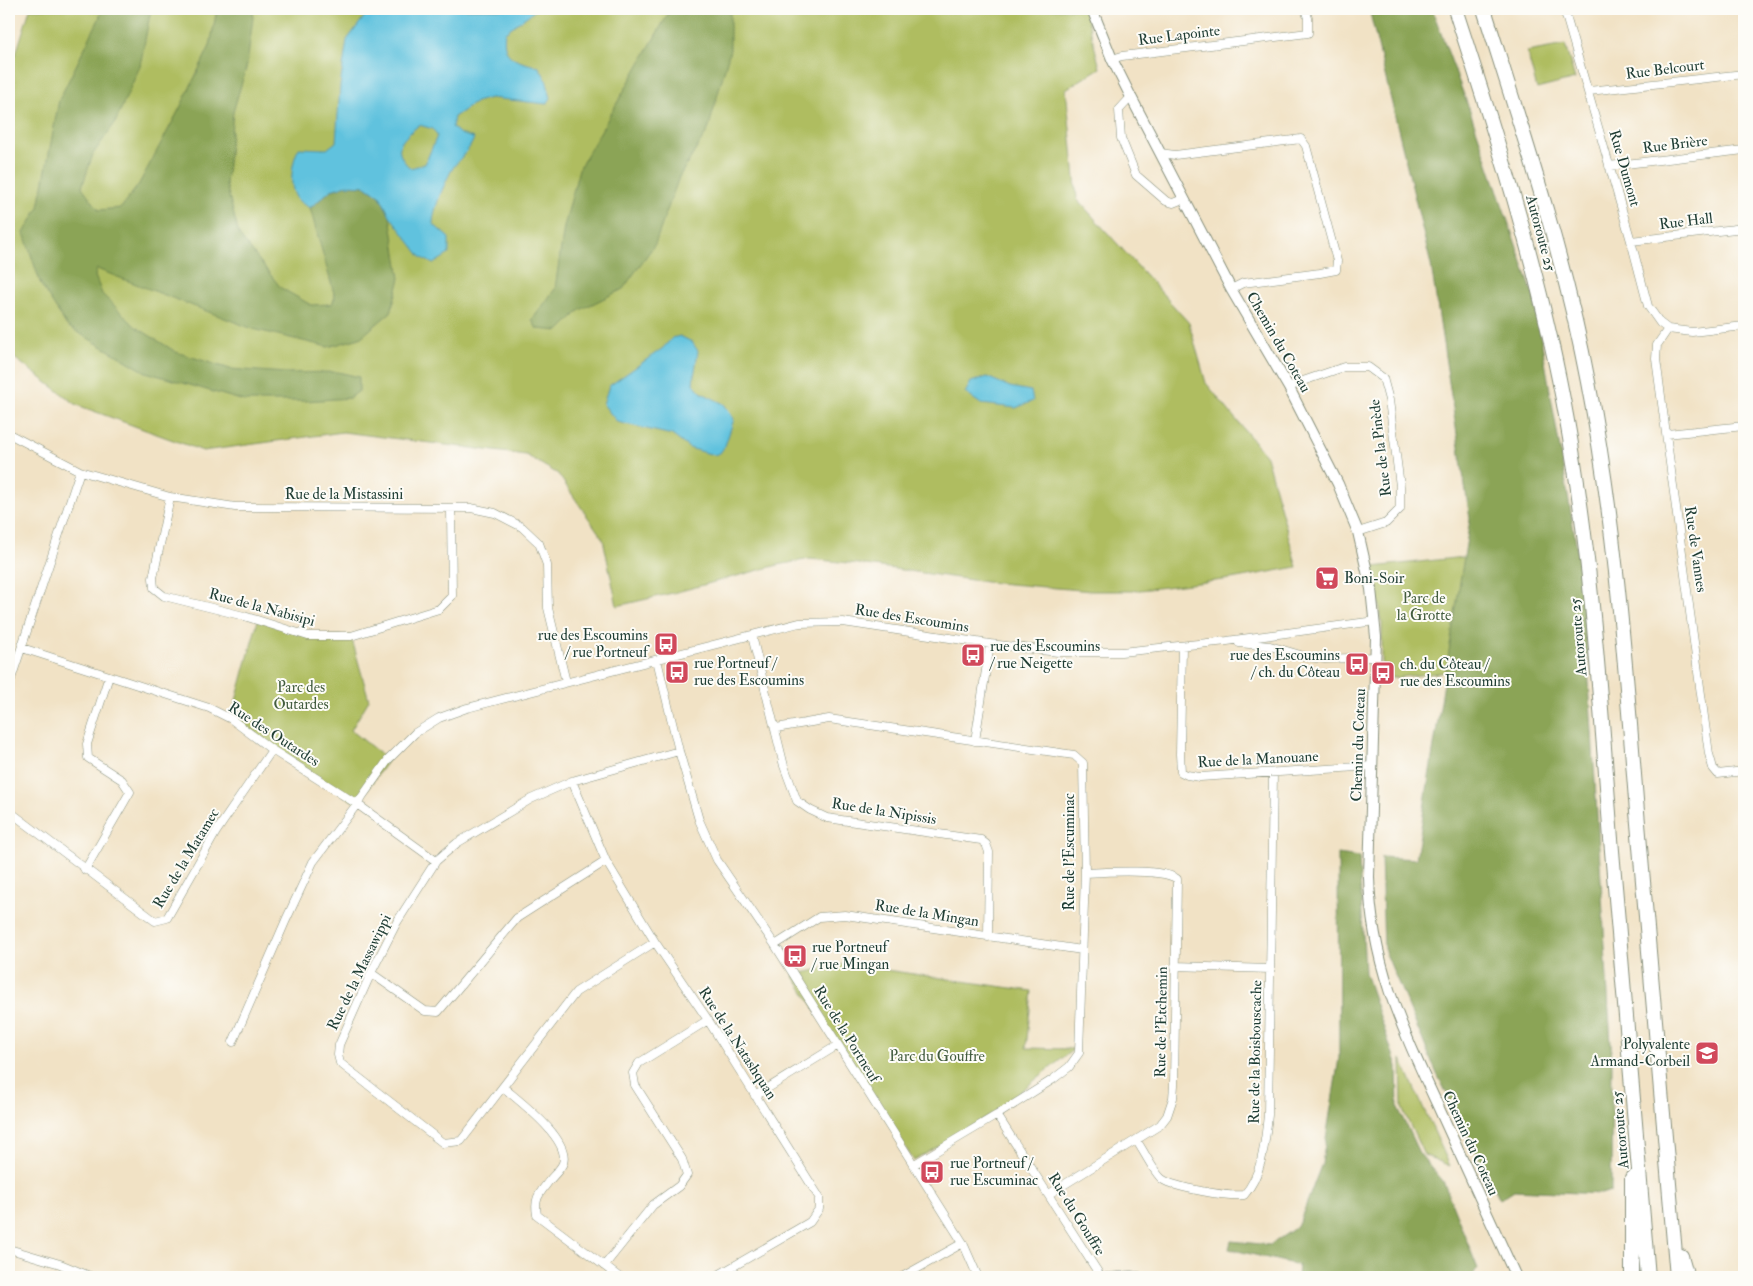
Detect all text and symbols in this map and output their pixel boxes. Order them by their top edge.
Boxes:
street label: Rue Lapointe [1137,21,1221,51]
street label: Rue Belcourt [1625,55,1706,84]
street label: Rue Dumont [1604,128,1645,209]
street label: Rue Brière [1642,131,1709,158]
street label: Autoroute 25 [1521,192,1560,274]
street label: Rue Hall [1658,209,1714,234]
street label: Chemin du Coteau [1242,288,1315,396]
street label: Rue de la Pinède [1365,398,1396,498]
street label: Rue de la Mistassini [285,485,403,504]
street label: Rue de Vannes [1680,505,1711,593]
supermarket icon: Boni-Soir [1314,565,1340,591]
place label: Boni-Soir [1344,569,1405,588]
street label: Rue de la Nabisipi [207,584,317,632]
park label: Parc de la Grotte [1397,589,1451,625]
street label: Autoroute 25 [1566,597,1591,678]
street label: Rue des Escoumins [854,600,970,637]
place label: rue des Escoumins / rue Portneuf [538,626,650,662]
bus stop icon: rue des Escoumins / rue Portneuf [653,631,679,657]
place label: rue des Escoumins / rue Neigette [989,637,1100,673]
bus stop icon: rue des Escoumins / rue Neigette [960,642,986,668]
place label: rue des Escoumins / ch. du Côteau [1230,646,1340,682]
bus stop icon: rue des Escoumins / ch. du Côteau [1344,651,1370,677]
place label: rue Portneuf / rue des Escoumins [694,654,804,690]
place label: ch. du Côteau / rue des Escoumins [1400,655,1510,691]
bus stop icon: rue Portneuf / rue des Escoumins [664,659,690,685]
bus stop icon: ch. du Côteau / rue des Escoumins [1370,660,1396,686]
park label: Parc des Outardes [273,678,329,714]
street label: Chemin du Coteau [1347,688,1370,802]
street label: Rue des Outardes [225,698,323,771]
street label: Rue de la Manouane [1197,747,1319,772]
street label: Rue de l'Escuminac [1060,793,1079,911]
street label: Rue de la Nipissis [830,794,938,830]
street label: Rue de la Matamec [149,805,224,912]
street label: Rue de la Mingan [873,896,981,931]
street label: Rue de la Massawippi [323,911,397,1034]
place label: rue Portneuf / rue Mingan [811,938,890,974]
bus stop icon: rue Portneuf / rue Mingan [782,943,808,969]
street label: Rue de l'Etchemin [1151,966,1172,1078]
street label: Rue de la Boisbouscache [1245,980,1266,1124]
street label: Rue de la Portneuf [809,982,885,1088]
street label: Rue de la Natashquan [694,983,781,1103]
place label: Polyvalente Armand-Corbeil [1589,1035,1690,1071]
school or university icon: Polyvalente Armand-Corbeil [1694,1040,1720,1066]
park label: Parc du Gouffre [889,1047,985,1066]
street label: Chemin du Coteau [1438,1088,1503,1199]
street label: Autoroute 25 [1608,1090,1633,1171]
place label: rue Portneuf / rue Escuminac [950,1154,1038,1190]
bus stop icon: rue Portneuf / rue Escuminac [919,1159,945,1185]
street label: Rue du Gouffre [1044,1169,1110,1259]

